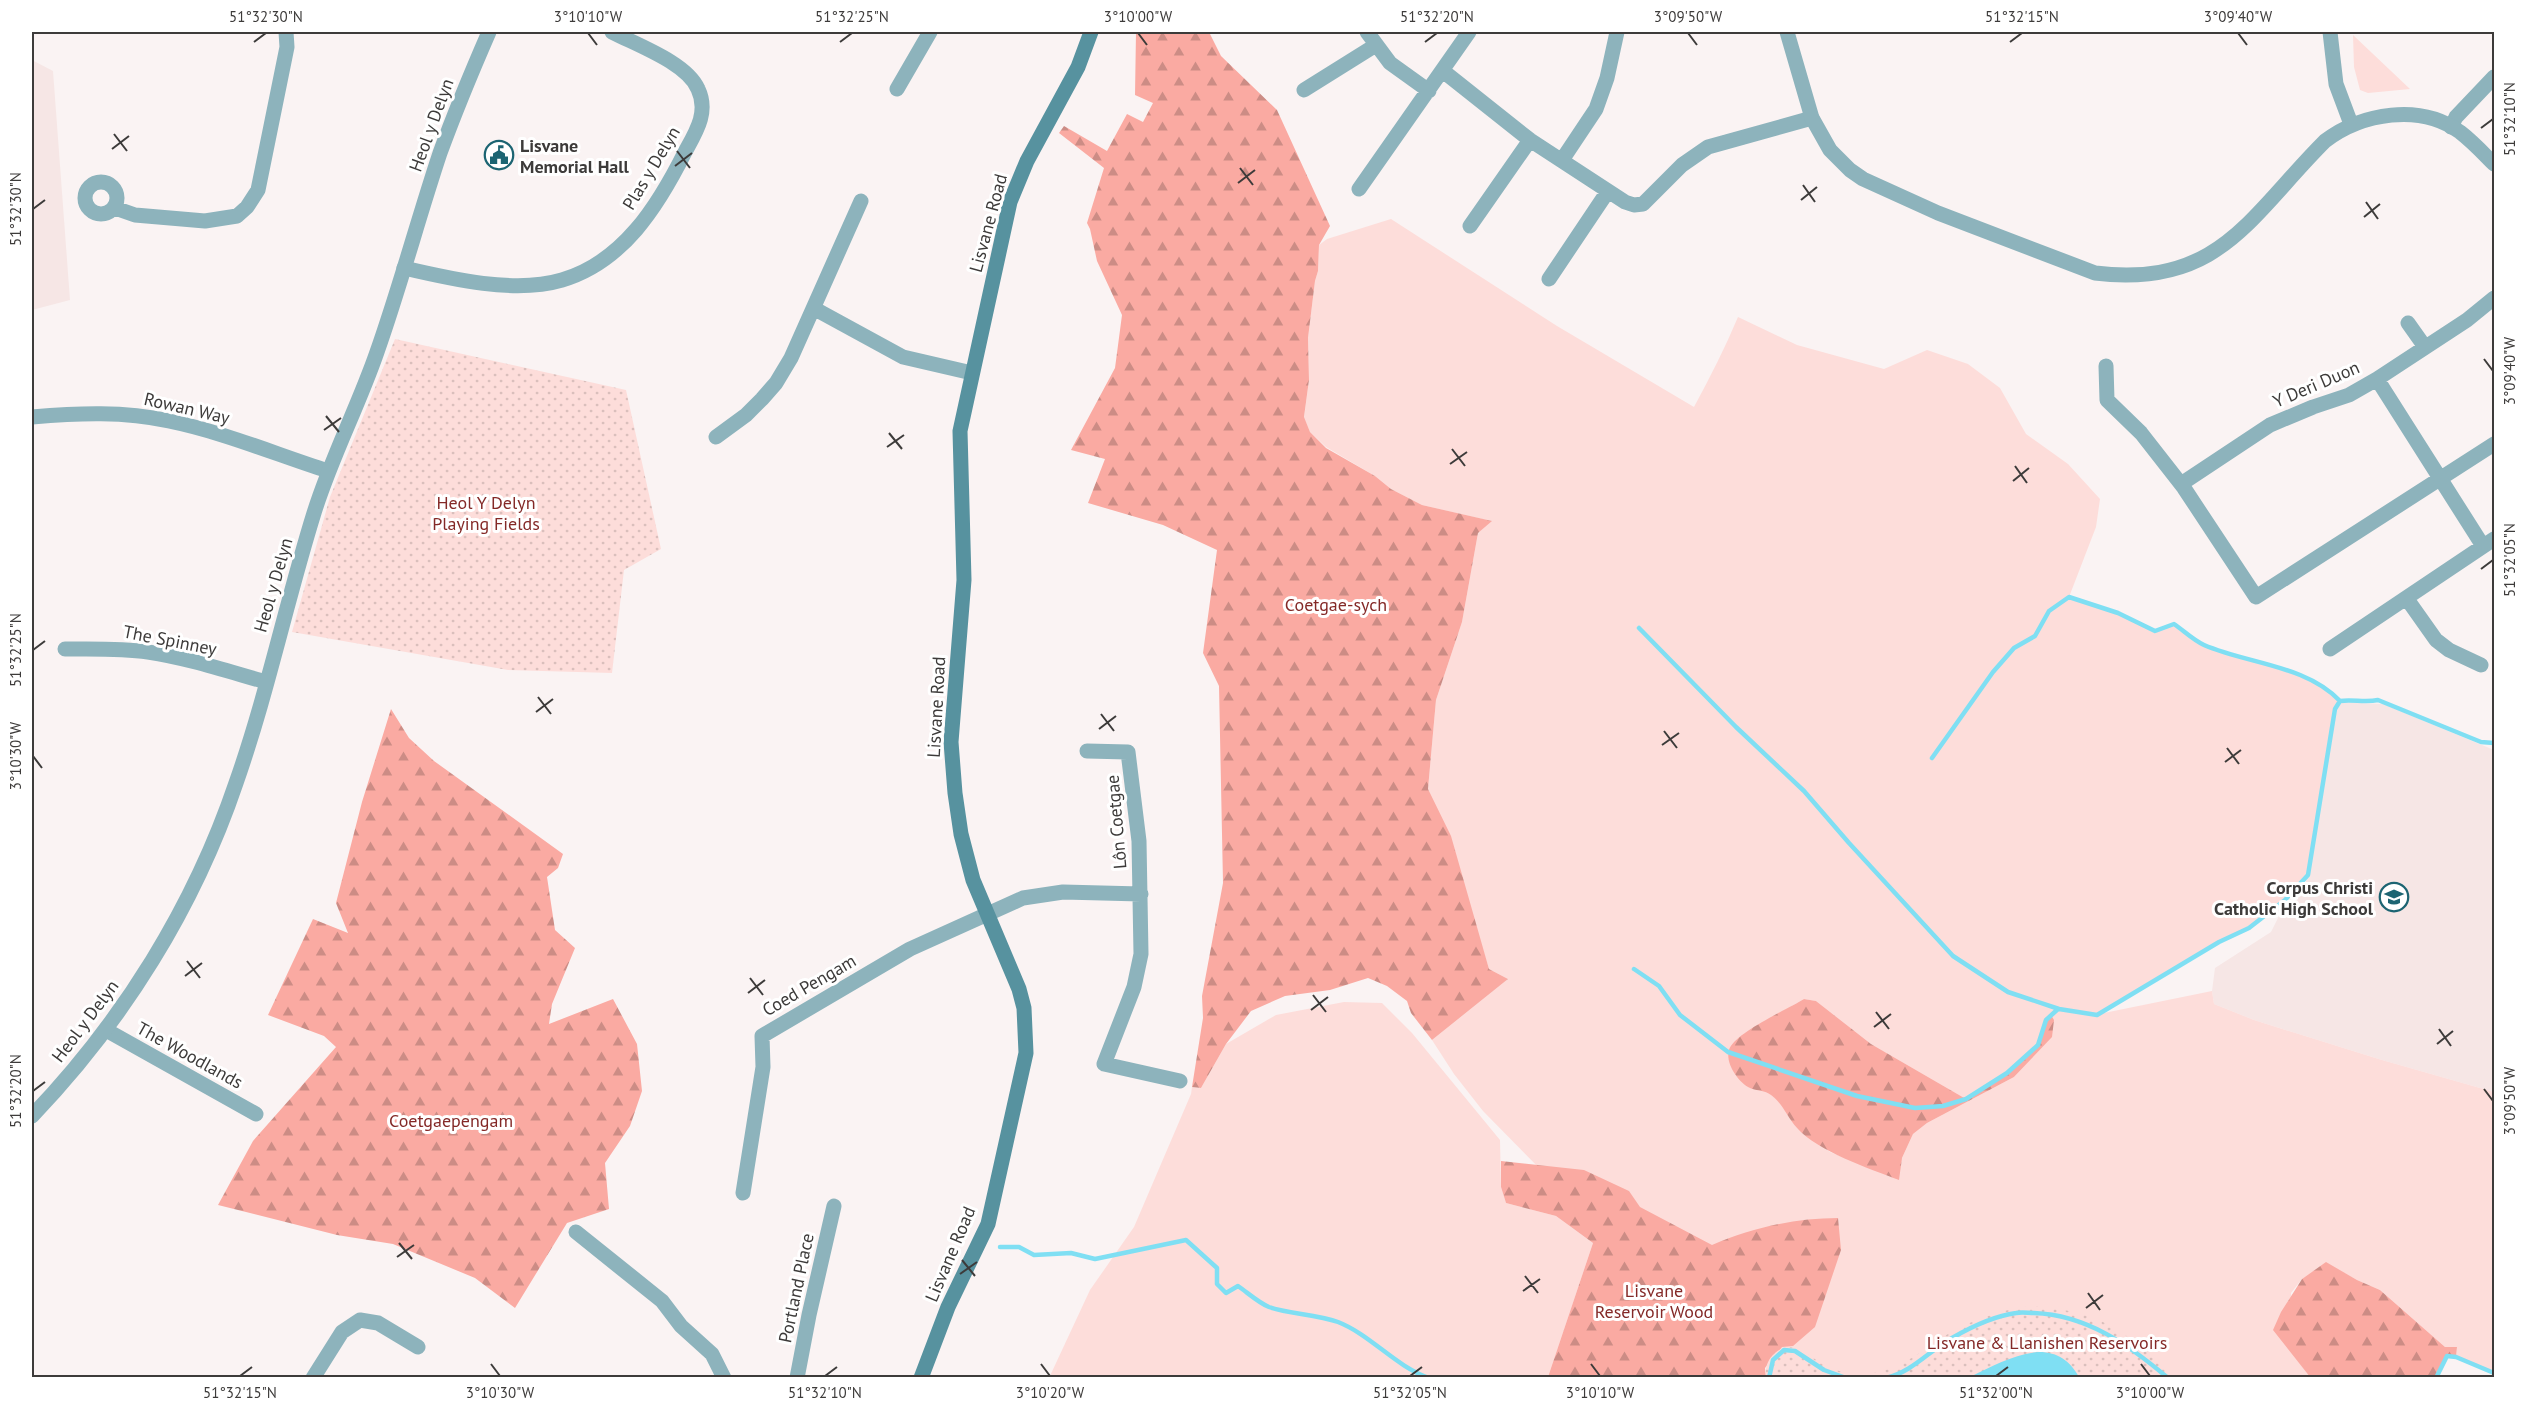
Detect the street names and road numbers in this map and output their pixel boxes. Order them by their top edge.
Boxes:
street label: Heol y Delyn [404,75,458,175]
street label: Plas y Delyn [617,122,685,214]
street label: Lisvane Road [964,171,1012,275]
street label: Y Deri Duon [2269,355,2363,413]
street label: Rowan Way [142,387,233,429]
street label: Heol y Delyn [249,535,297,635]
street label: The Spinney [121,620,219,660]
street label: Lisvane Road [922,656,950,758]
street label: Lôn Coetgae [1100,774,1132,870]
street label: Coed Pengam [758,949,860,1021]
street label: Heol y Delyn [46,975,124,1067]
street label: The Woodlands [133,1016,247,1094]
street label: Lisvane Road [920,1203,980,1305]
street label: Portland Place [773,1231,819,1345]

